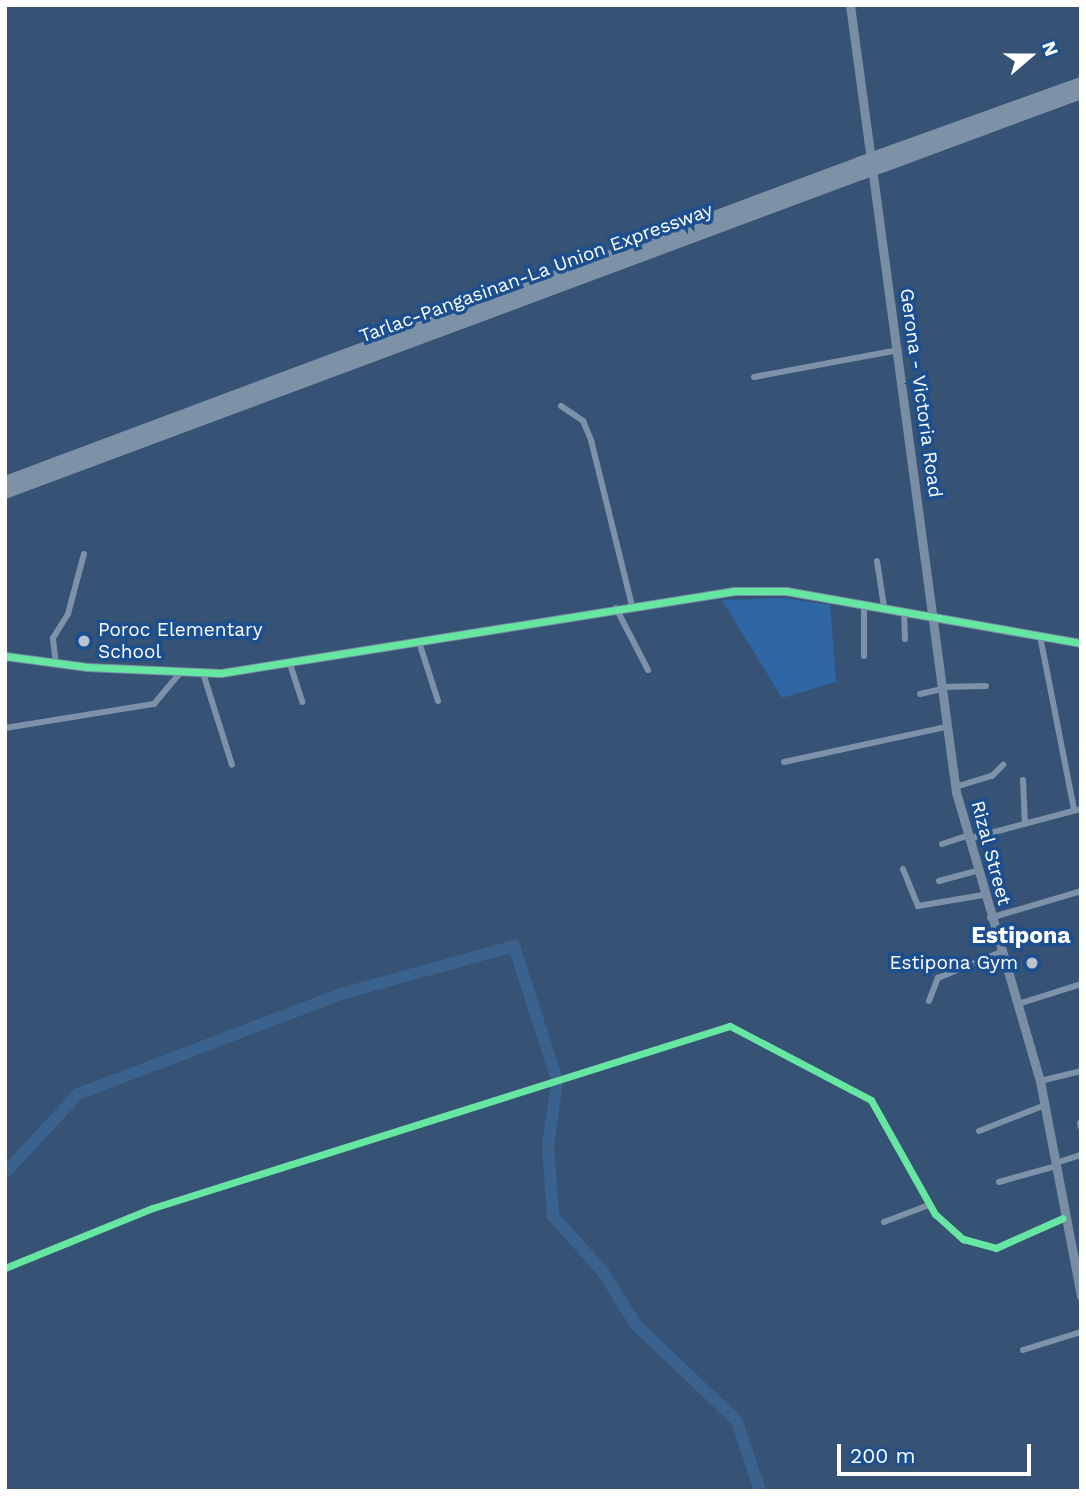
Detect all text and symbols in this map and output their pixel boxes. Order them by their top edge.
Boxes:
north arrow [995,21,1065,91]
text: N [1037,38,1063,59]
street label: Tarlac-Pangasinan-La Union Expressway [356,198,716,348]
street label: Gerona - Victoria Road [895,286,947,500]
place label: Poroc Elementary School [98,619,263,663]
marker: Poroc Elementary School [76,633,92,649]
street label: Rizal Street [966,798,1016,908]
district label: Estipona [971,922,1071,950]
place label: Estipona Gym [889,952,1018,974]
marker: Estipona Gym [1024,955,1040,971]
scale bar [841,1430,1035,1474]
text: 200 m [850,1443,916,1468]

